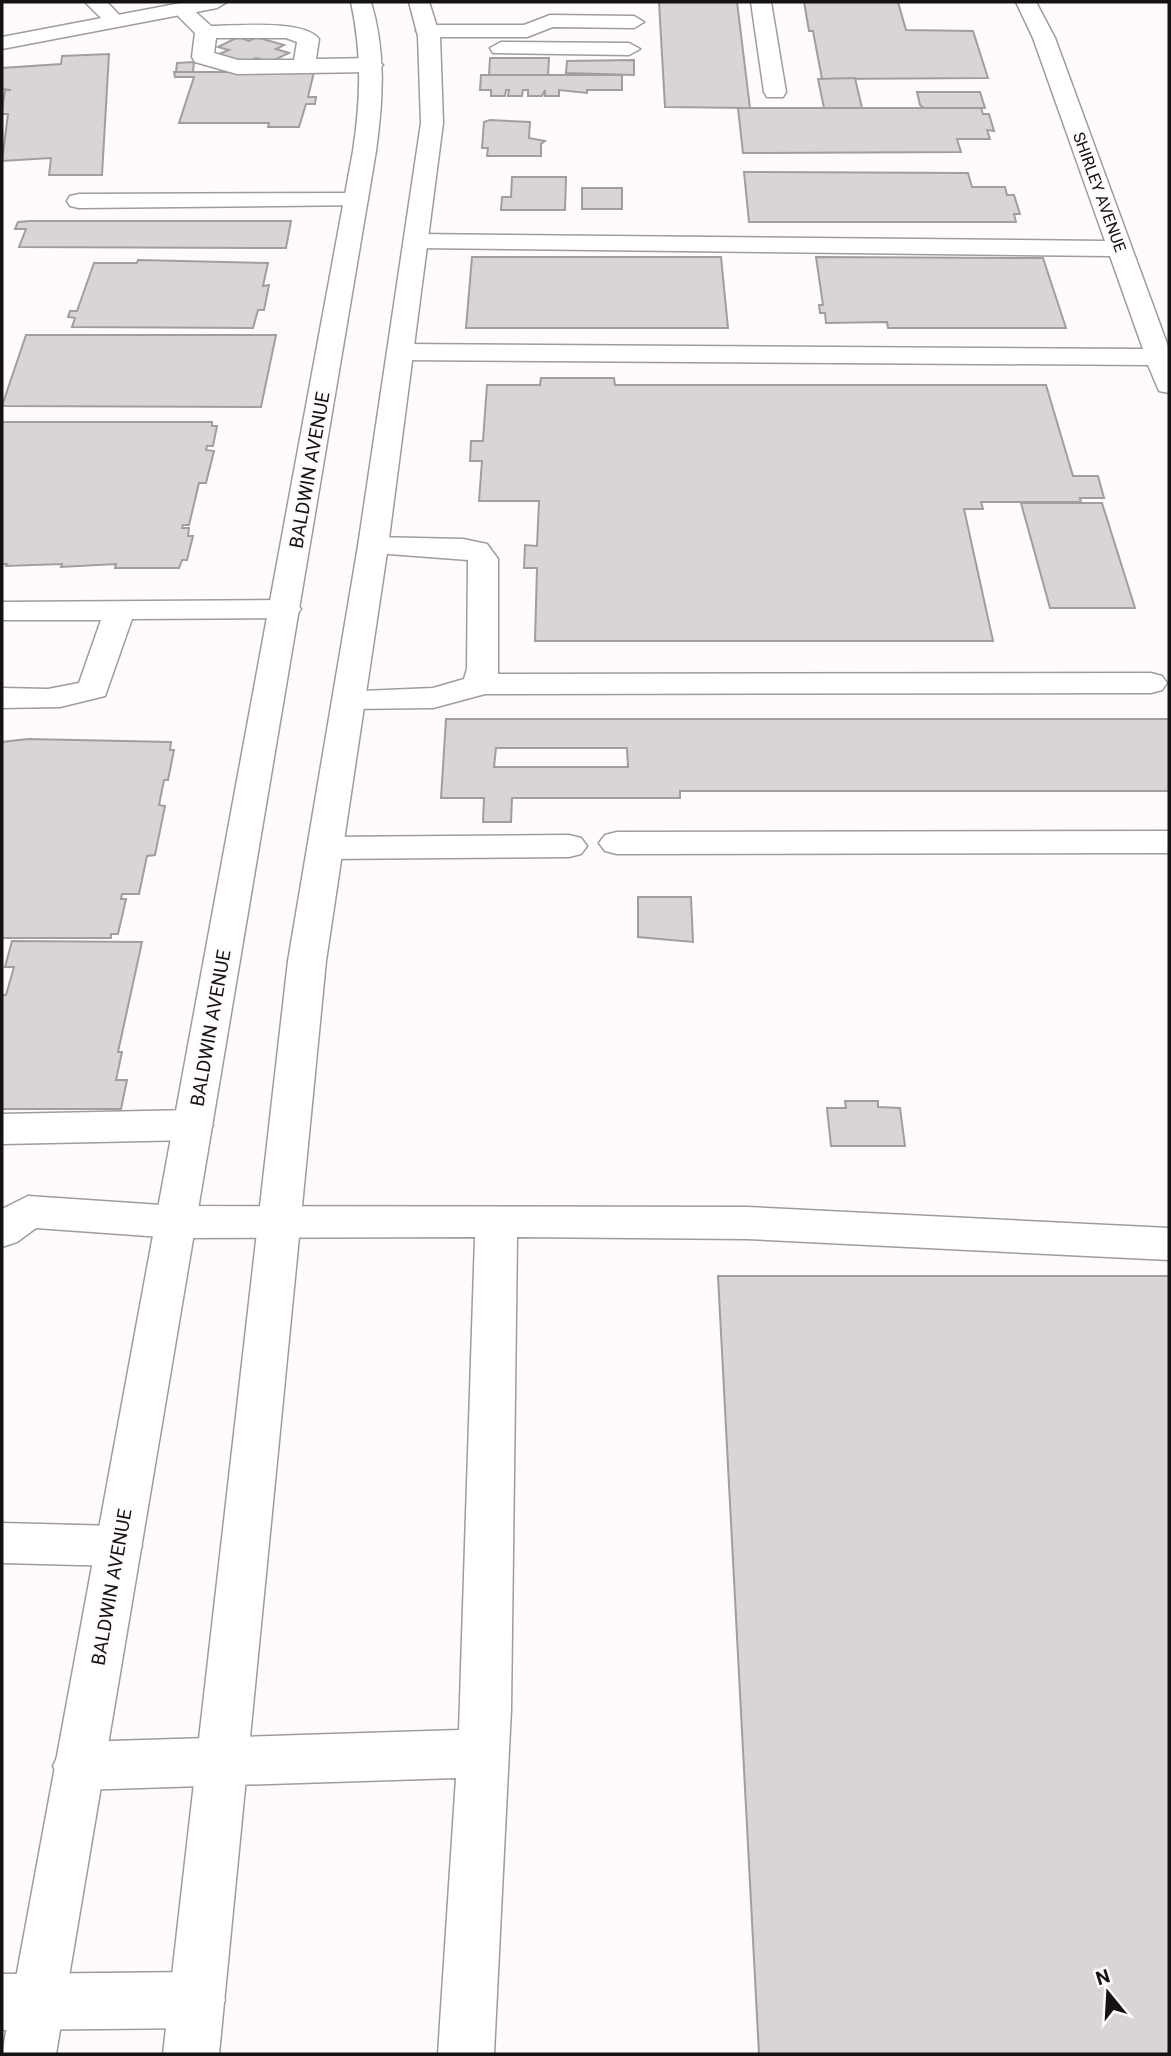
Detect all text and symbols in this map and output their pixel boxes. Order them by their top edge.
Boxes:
street label: SHIRLEY AVENUE [1069,130,1130,255]
street label: BALDWIN AVENUE [284,390,335,550]
street label: BALDWIN AVENUE [185,948,236,1108]
street label: BALDWIN AVENUE [86,1507,137,1667]
north arrow [1073,1958,1143,2028]
text: N [1093,1964,1113,1990]

